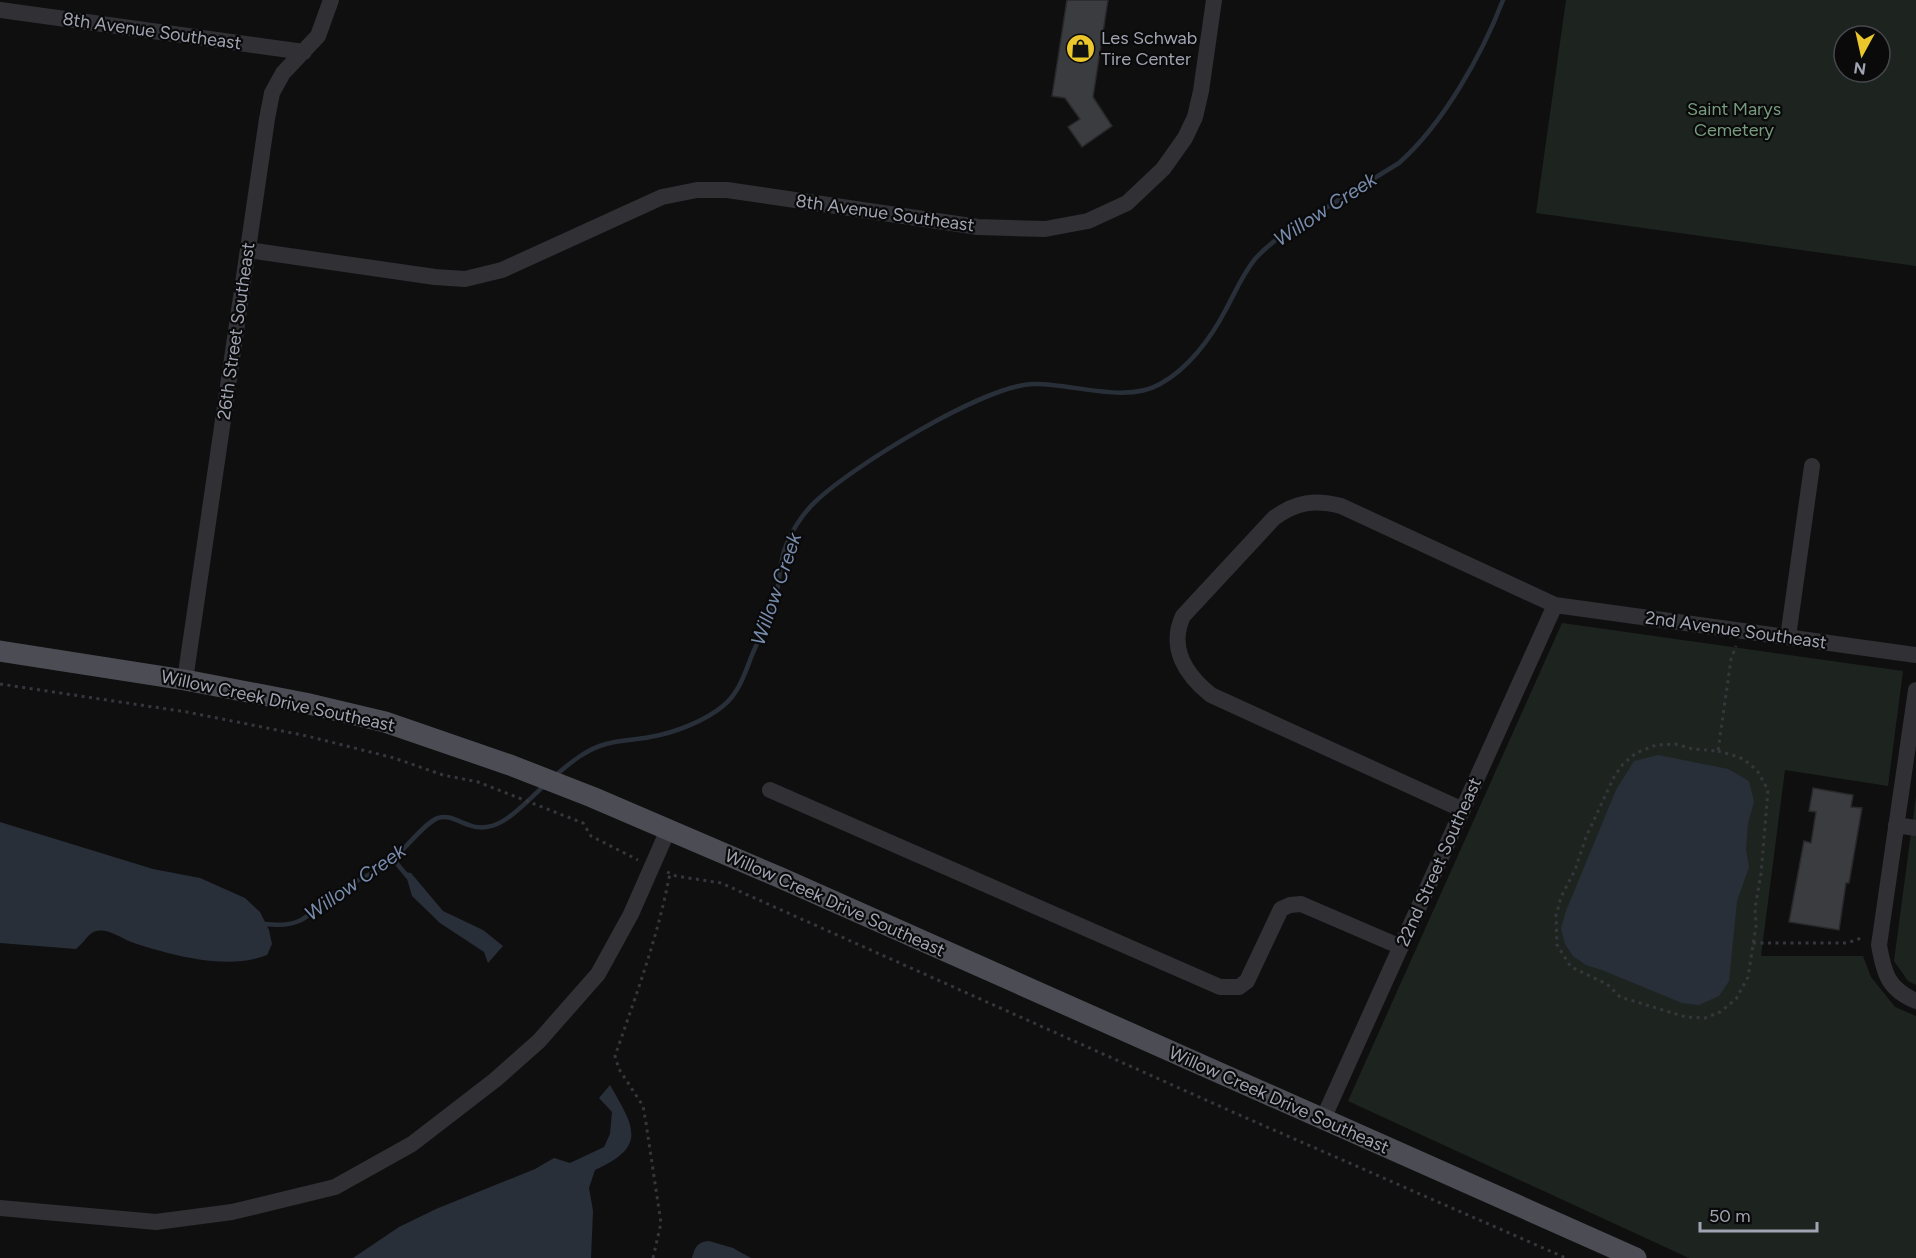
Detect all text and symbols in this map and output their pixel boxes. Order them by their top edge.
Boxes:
street label: 8th Avenue Southeast [61,8,243,54]
north arrow [1832,24,1892,84]
place label: Les Schwab Tire Center [1101,27,1197,70]
shop icon: Les Schwab Tire Center [1064,32,1096,64]
text: N [1853,58,1867,79]
park label: Saint Marys Cemetery [1687,98,1781,141]
water label: Willow Creek [1269,166,1382,251]
street label: 8th Avenue Southeast [794,190,976,236]
street label: 26th Street Southeast [213,241,259,421]
water label: Willow Creek [746,528,807,648]
street label: 2nd Avenue Southeast [1644,606,1828,654]
street label: Willow Creek Drive Southeast [159,665,397,737]
street label: 22nd Street Southeast [1392,774,1486,950]
water label: Willow Creek [300,838,411,926]
street label: Willow Creek Drive Southeast [721,844,949,962]
street label: Willow Creek Drive Southeast [1165,1041,1393,1159]
scale bar [1700,1195,1817,1233]
text: 50 m [1709,1205,1751,1227]

